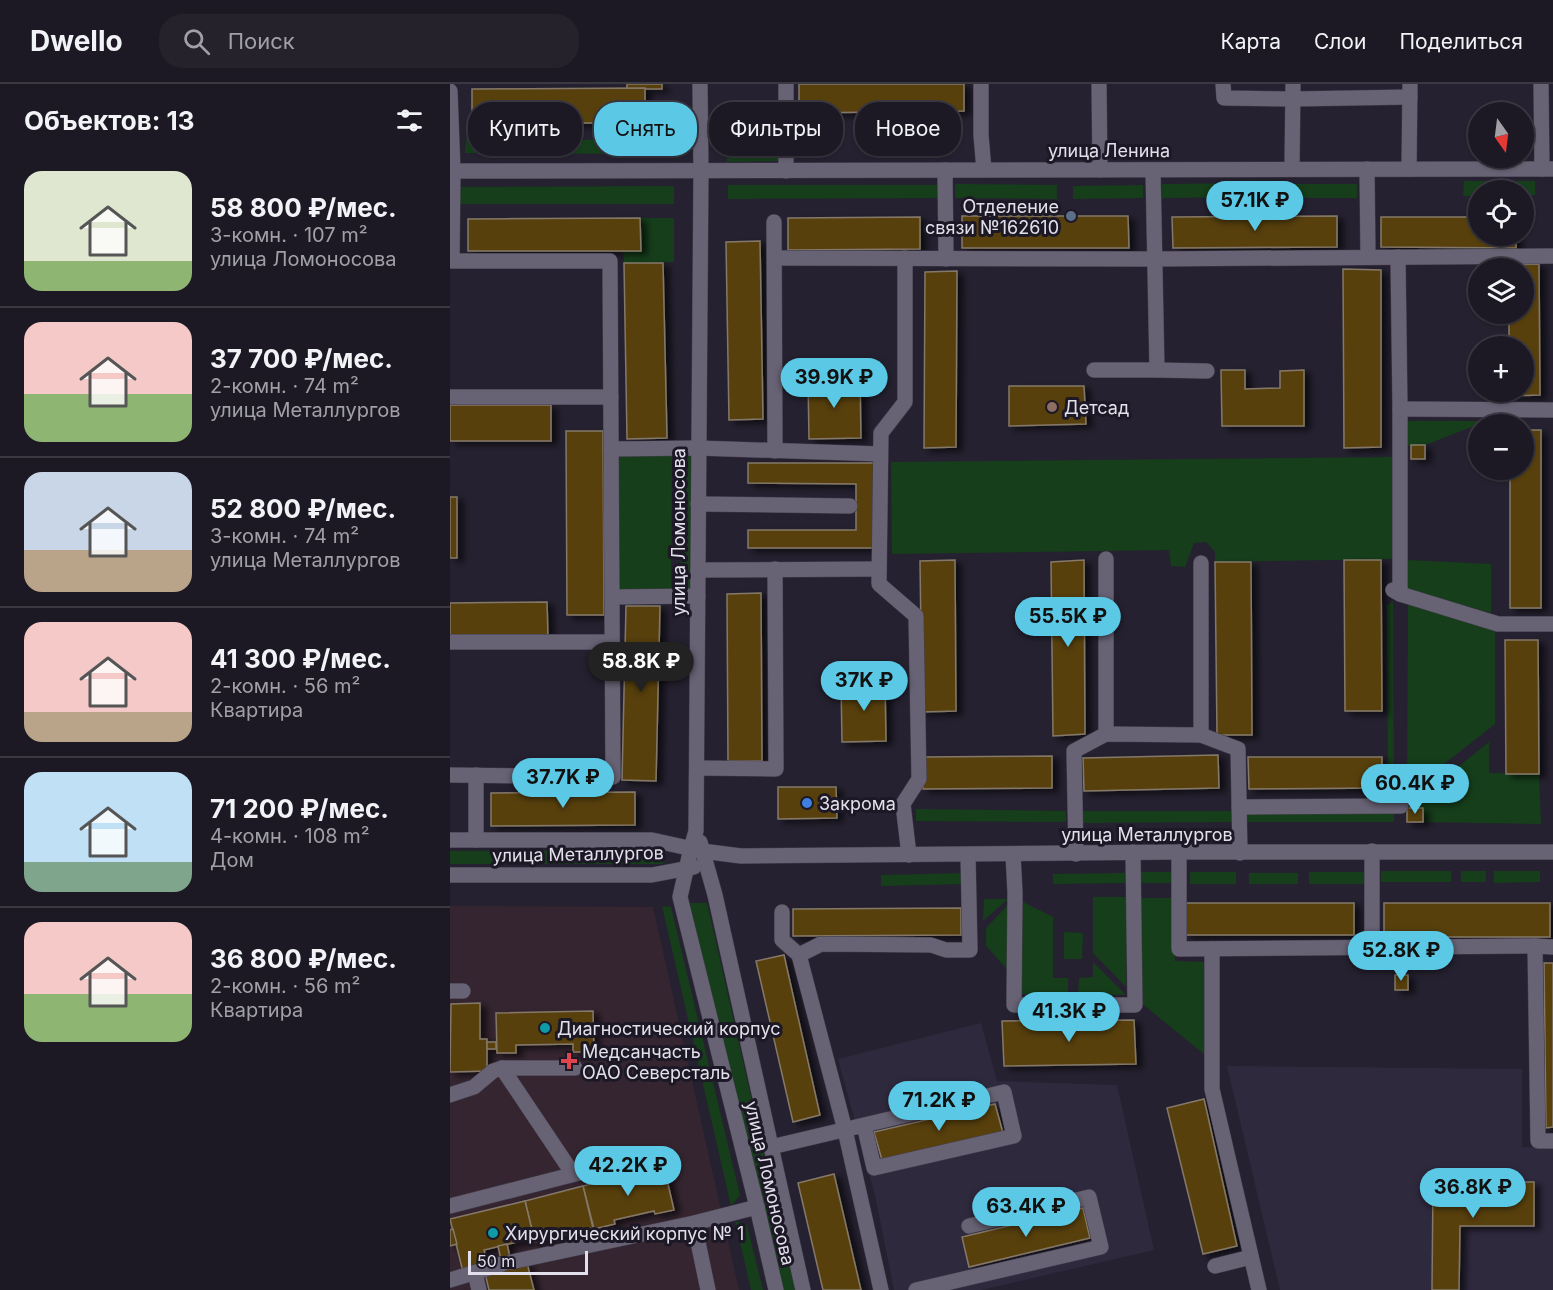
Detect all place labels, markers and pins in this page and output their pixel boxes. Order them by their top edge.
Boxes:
pin: 57.1K ₽ [1200,181,1310,232]
place label: Отделение связи №162610 [925,196,1059,238]
marker: Отделение связи №162610 [1064,209,1078,223]
pin: 39.9K ₽ [779,358,889,409]
place label: Детсад [1064,397,1129,418]
marker: Детсад [1045,400,1059,414]
pin: 55.5K ₽ [1013,597,1123,648]
pin: 58.8K ₽ [586,642,696,693]
pin: 37K ₽ [822,661,906,712]
pin: 37.7K ₽ [508,758,618,809]
pin: 60.4K ₽ [1360,764,1470,815]
place label: Закрома [819,793,896,814]
marker: Закрома [800,796,814,810]
pin: 52.8K ₽ [1346,931,1456,982]
pin: 41.3K ₽ [1014,992,1124,1043]
place label: Диагностический корпус [557,1018,780,1039]
marker: Диагностический корпус [538,1021,552,1035]
place label: Медсанчасть ОАО Северсталь [582,1041,730,1083]
marker: Медсанчасть ОАО Северсталь [560,1052,578,1070]
pin: 71.2K ₽ [884,1081,994,1132]
pin: 42.2K ₽ [573,1146,683,1197]
pin: 36.8K ₽ [1418,1168,1528,1219]
pin: 63.4K ₽ [971,1187,1081,1238]
place label: Хирургический корпус № 1 [505,1223,744,1244]
marker: Хирургический корпус № 1 [486,1226,500,1240]

